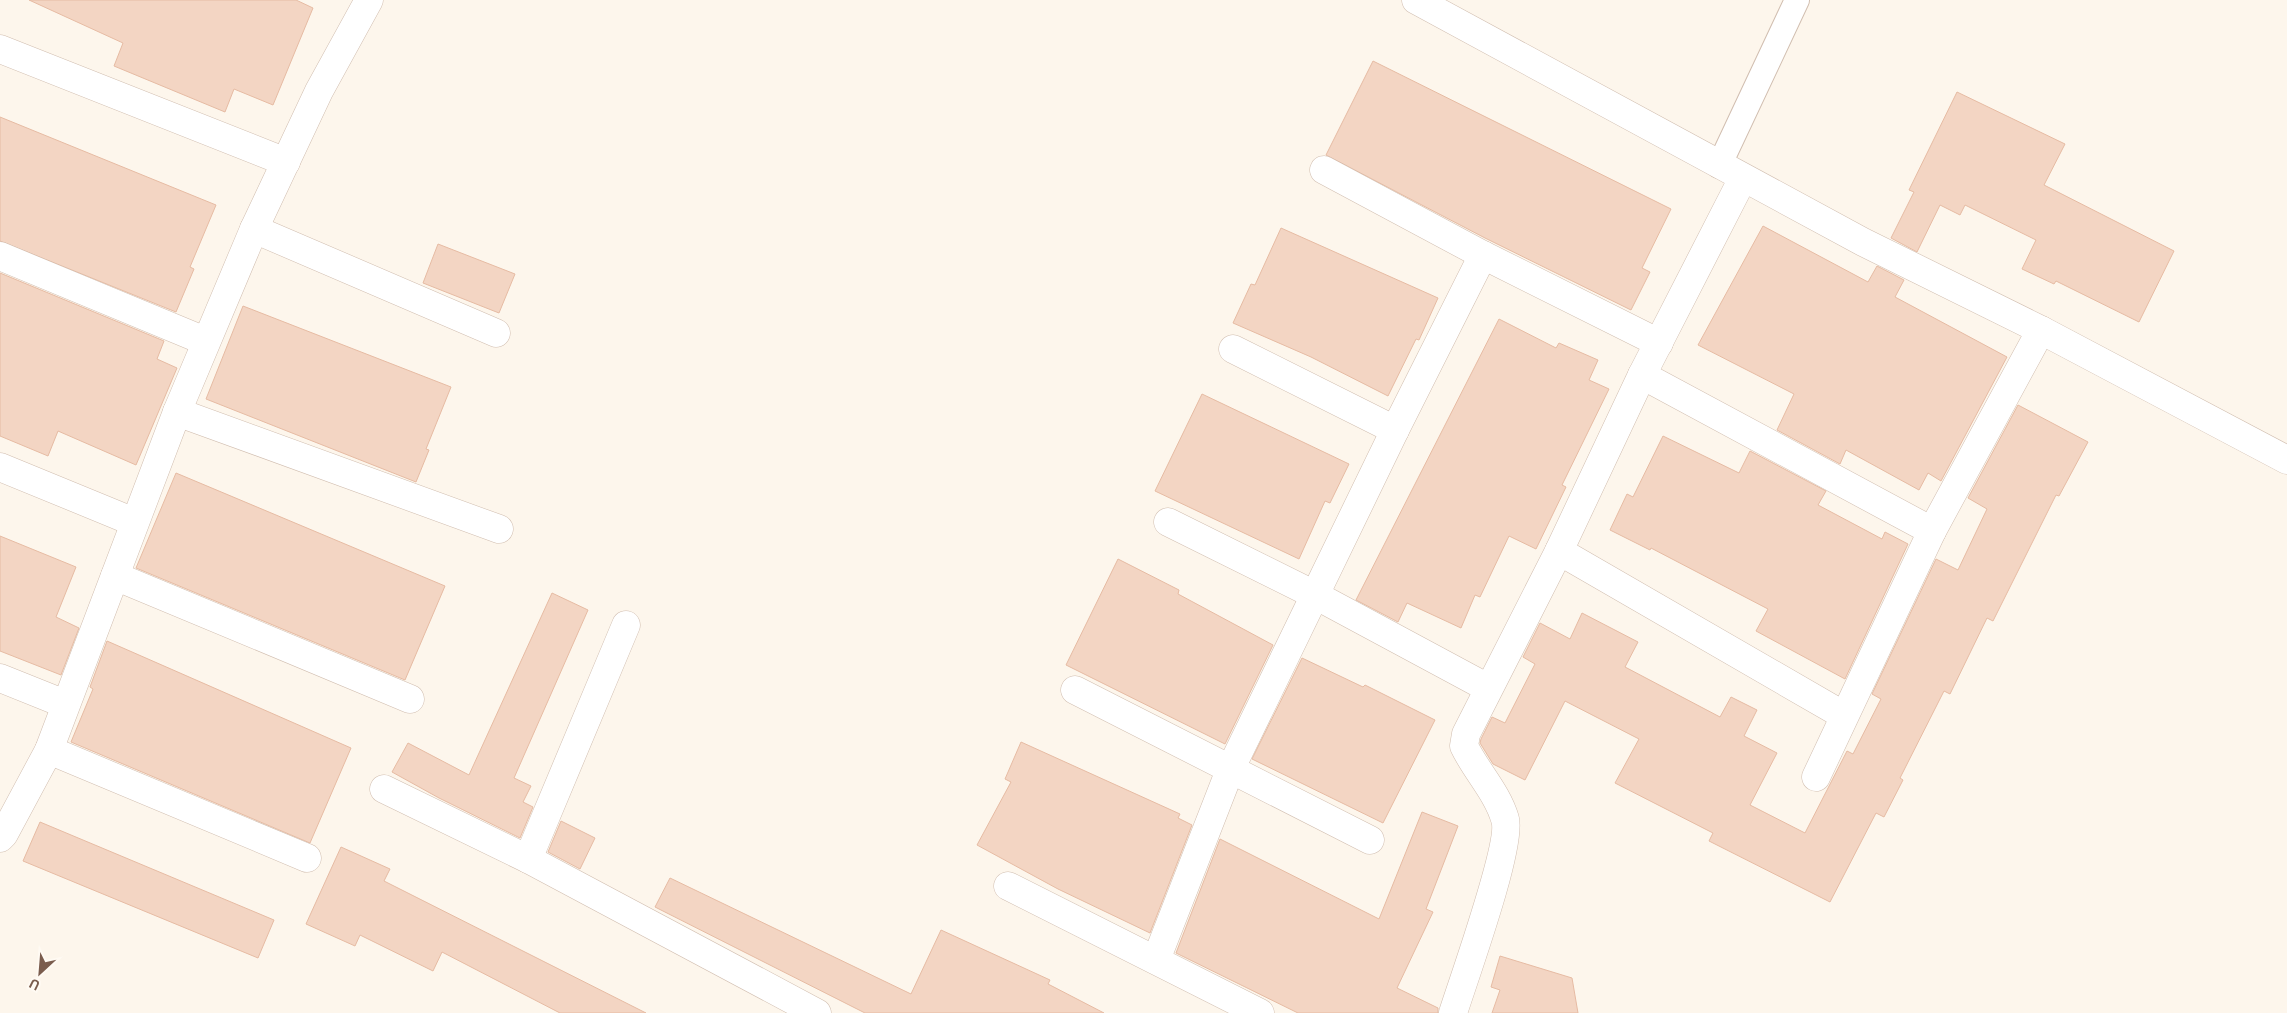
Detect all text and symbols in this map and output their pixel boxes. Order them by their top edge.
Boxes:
north arrow [15,948,65,998]
text: U [26,975,42,994]

